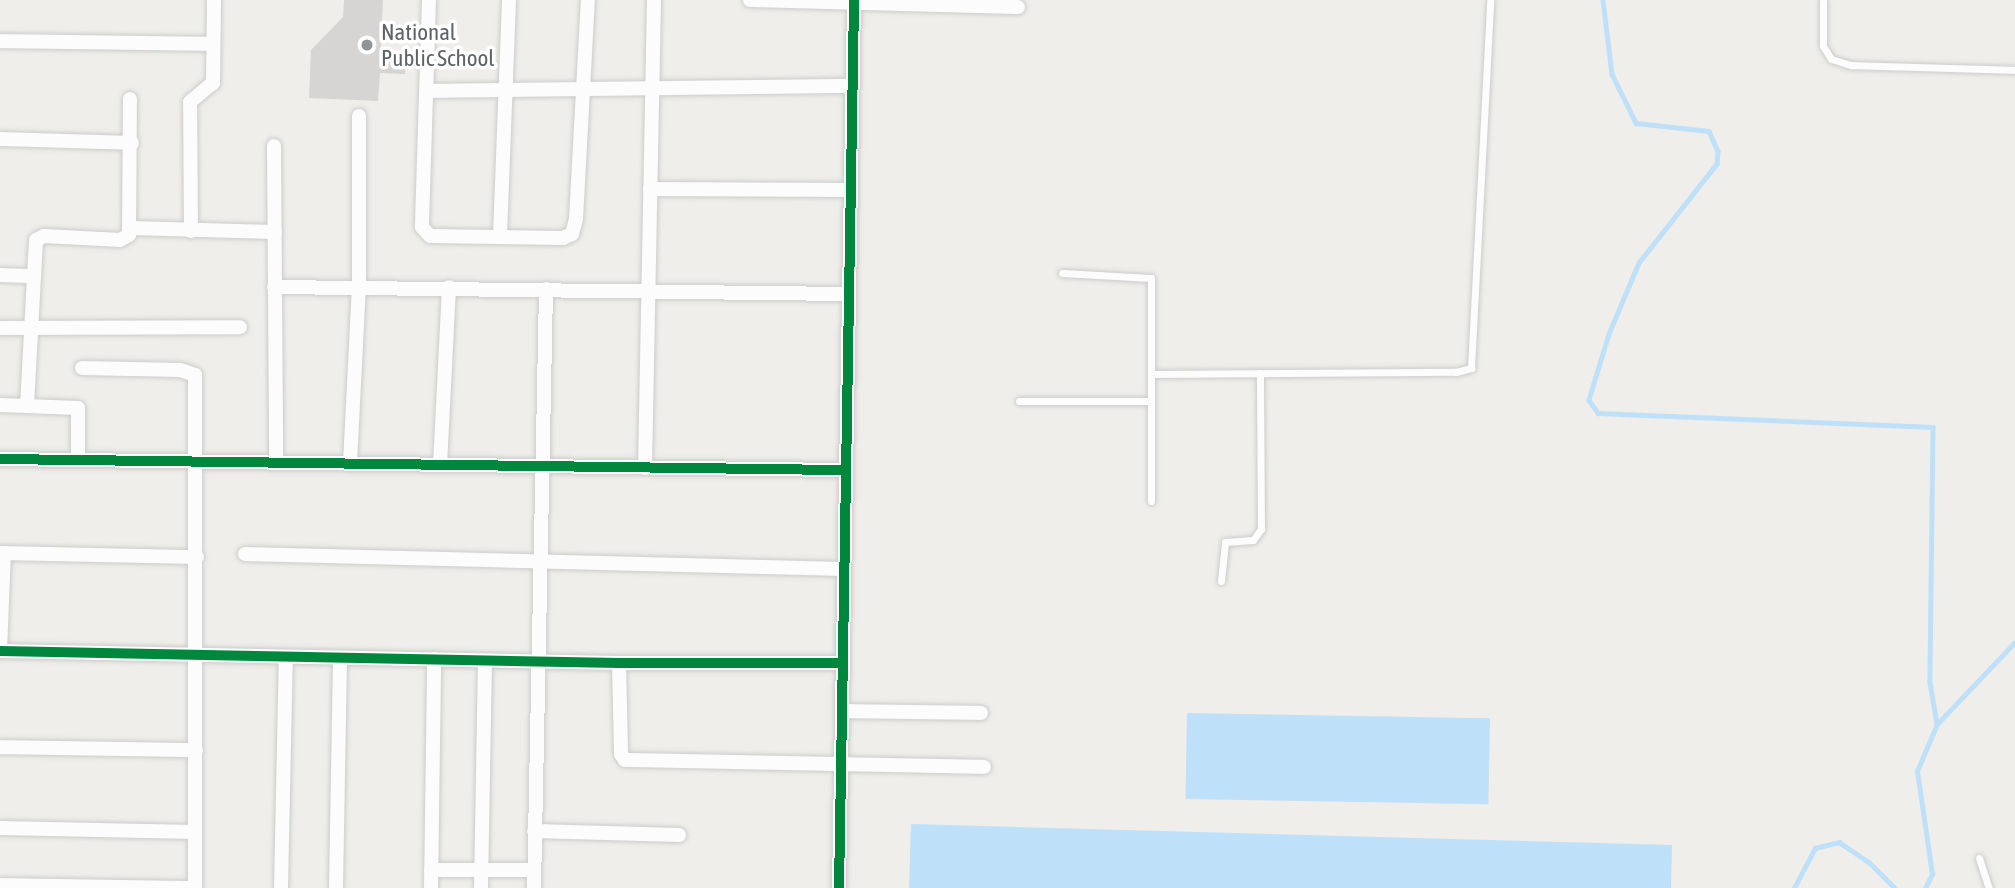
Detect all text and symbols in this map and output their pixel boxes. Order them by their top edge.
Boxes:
place label: National Public School [381,18,494,72]
marker: National Public School [359,37,375,53]

